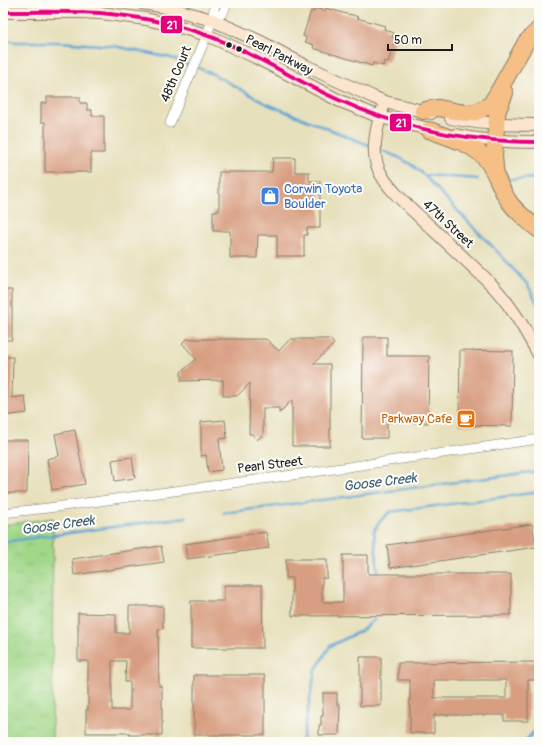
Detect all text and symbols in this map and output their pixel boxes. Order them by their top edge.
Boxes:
line badge: 21 [160,15,183,34]
text: 21 [167,19,177,32]
scale bar [388,26,452,52]
street label: Pearl Parkway [243,31,316,79]
text: 50 m [394,33,422,48]
unlabelled marker [224,40,234,50]
street label: 48th Court [157,43,195,105]
unlabelled marker [234,44,244,54]
line badge: 21 [389,113,412,132]
text: 21 [396,117,406,130]
place label: Corwin Toyota Boulder [284,181,362,212]
shop icon: Corwin Toyota Boulder [259,185,281,207]
street label: 47th Street [419,196,477,252]
cafe icon: Parkway Cafe [455,408,477,430]
place label: Parkway Cafe [381,411,453,427]
street label: Pearl Street [237,453,304,477]
water label: Goose Creek [342,469,419,495]
water label: Goose Creek [20,511,97,539]

